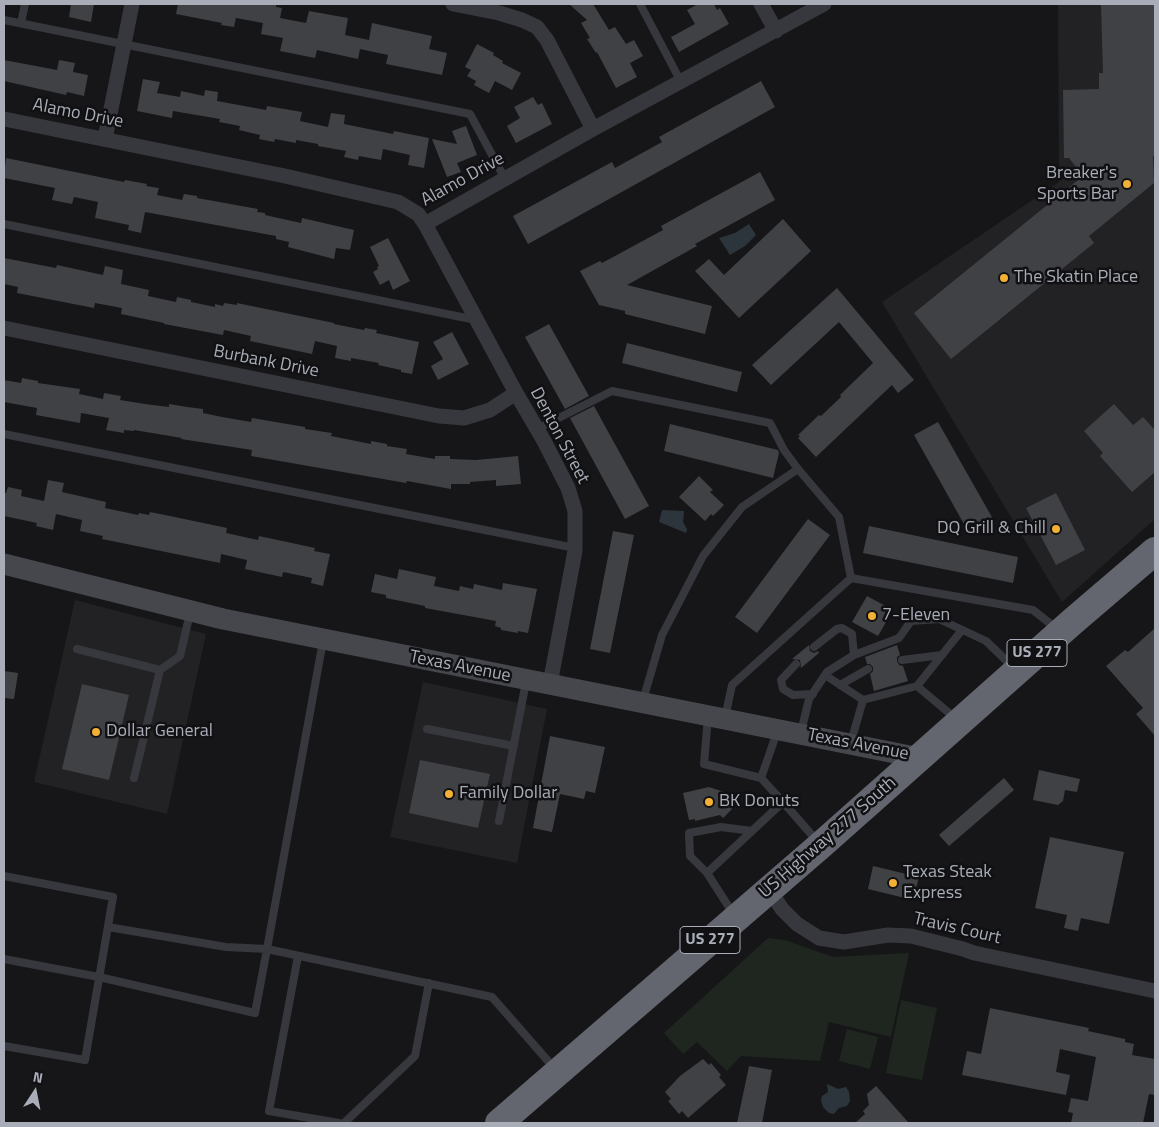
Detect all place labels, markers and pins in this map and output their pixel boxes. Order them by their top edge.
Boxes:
place label: Breaker's Sports Bar [1037,163,1117,205]
marker: Breaker's Sports Bar [1121,178,1133,190]
place label: The Skatin Place [1014,267,1138,289]
marker: The Skatin Place [998,272,1010,284]
place label: DQ Grill & Chill [937,518,1046,540]
marker: DQ Grill & Chill [1050,523,1062,535]
place label: 7-Eleven [882,605,950,627]
marker: 7-Eleven [866,610,878,622]
place label: Dollar General [106,721,213,743]
marker: Dollar General [90,726,102,738]
place label: Family Dollar [459,783,557,805]
marker: Family Dollar [443,788,455,800]
place label: BK Donuts [719,791,799,813]
marker: BK Donuts [703,796,715,808]
place label: Texas Steak Express [903,862,992,904]
marker: Texas Steak Express [887,877,899,889]

